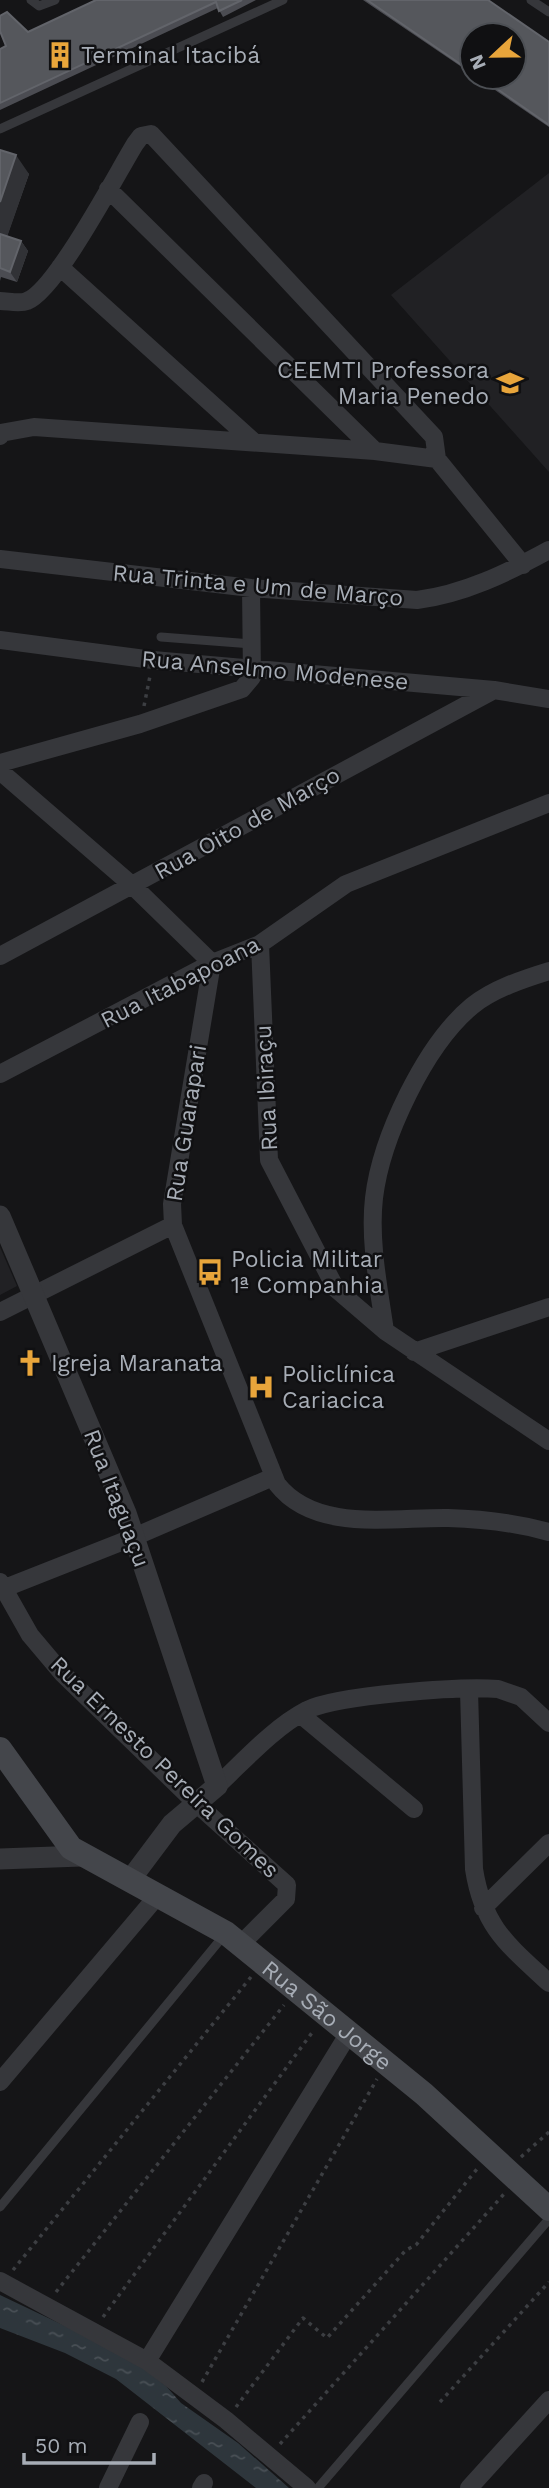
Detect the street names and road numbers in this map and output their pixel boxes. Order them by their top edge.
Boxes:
street label: Rua Trinta e Um de Março [112,559,404,612]
street label: Rua Anselmo Modenese [140,645,410,696]
street label: Rua Oito de Março [150,761,345,886]
street label: Rua Itabapoana [96,931,264,1034]
street label: Rua Ibiraçu [250,1024,283,1152]
street label: Rua Guarapari [161,1043,212,1203]
street label: Rua Itaguaçu [78,1425,155,1571]
street label: Rua Ernesto Pereira Gomes [45,1651,285,1884]
street label: Rua São Jorge [257,1955,397,2076]

